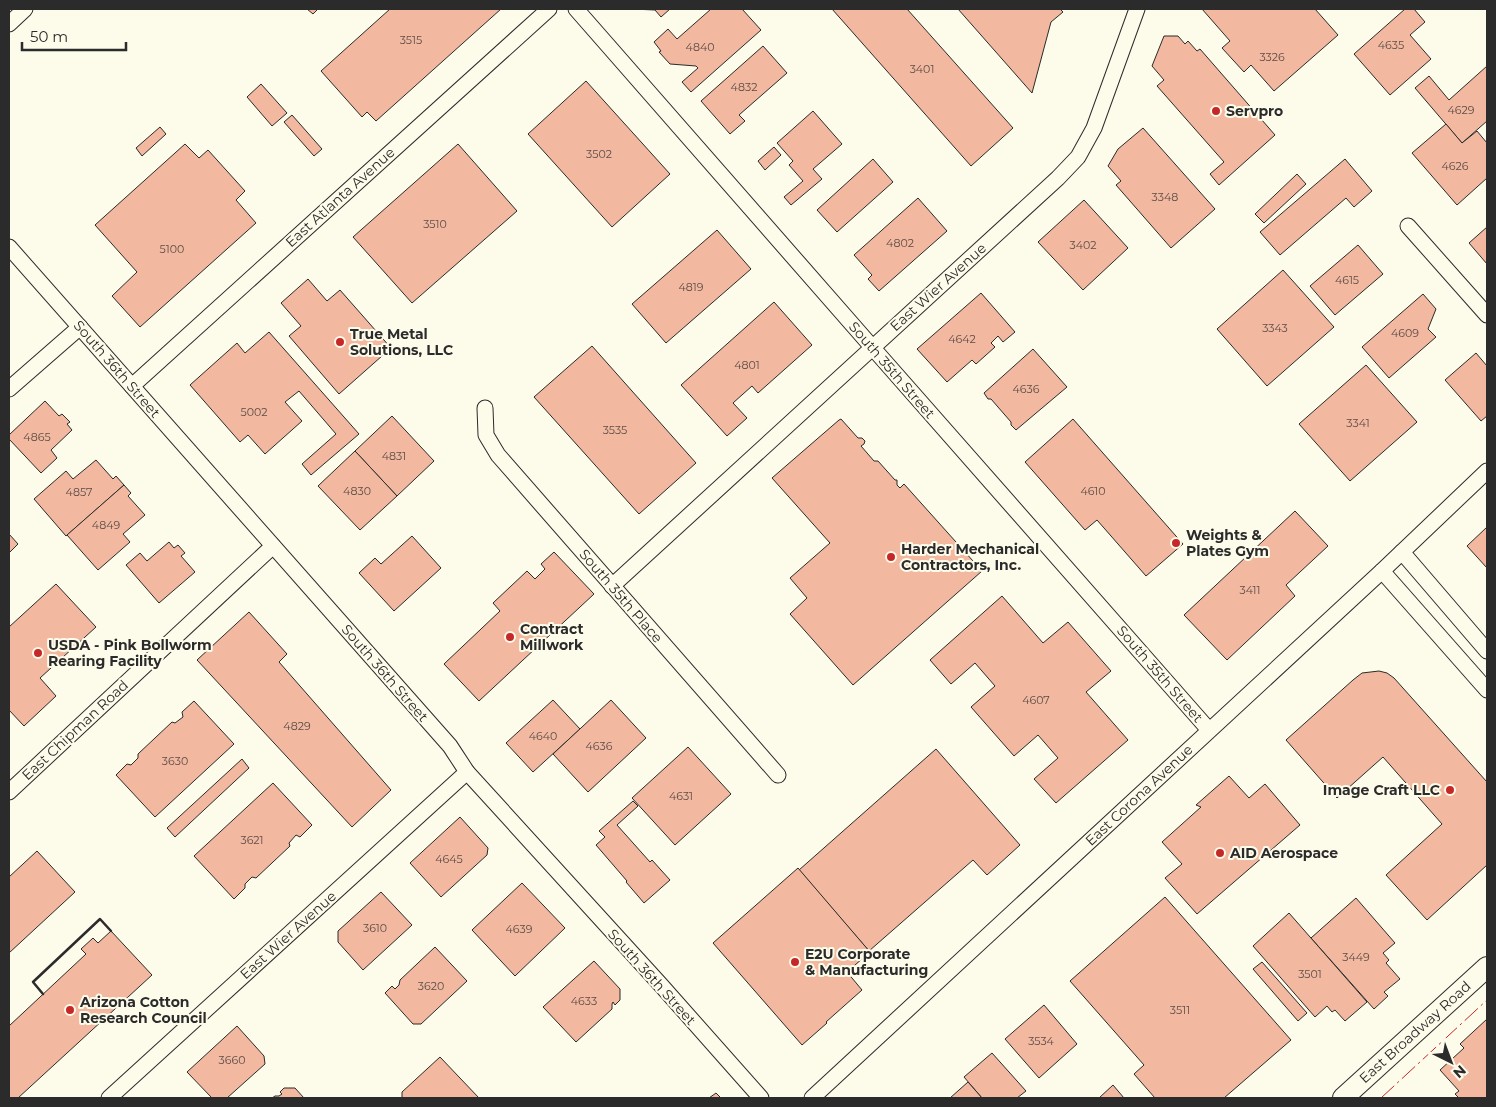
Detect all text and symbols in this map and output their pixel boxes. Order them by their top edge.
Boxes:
scale bar [22,20,126,52]
text: 50 m [30,27,68,46]
house number: 3515 [400,33,422,47]
house number: 4635 [1378,38,1404,52]
house number: 4840 [686,40,714,54]
house number: 3326 [1259,50,1285,64]
house number: 3401 [910,62,934,76]
house number: 4832 [731,80,757,94]
place label: Servpro [1226,102,1283,120]
house number: 4629 [1448,103,1475,117]
marker: Servpro [1210,105,1222,117]
street label: East Atlanta Avenue [282,143,398,251]
house number: 3502 [586,147,612,161]
house number: 4626 [1442,159,1469,173]
house number: 3348 [1152,190,1178,204]
house number: 3510 [423,217,447,231]
house number: 4802 [886,236,914,250]
house number: 3402 [1069,238,1097,252]
street label: East Wier Avenue [886,239,990,335]
house number: 5100 [160,242,184,256]
house number: 4615 [1335,273,1359,287]
house number: 4819 [678,280,704,294]
street label: South 36th Street [70,317,164,422]
street label: South 35th Street [845,318,939,422]
house number: 3343 [1262,321,1288,335]
place label: True Metal Solutions, LLC [350,325,453,359]
house number: 4609 [1391,326,1419,340]
house number: 4642 [948,332,976,346]
marker: True Metal Solutions, LLC [334,336,346,348]
house number: 4801 [734,358,760,372]
house number: 4636 [1013,382,1040,396]
house number: 5002 [240,405,268,419]
house number: 3341 [1346,416,1370,430]
house number: 3535 [603,423,627,437]
house number: 4865 [23,430,51,444]
house number: 4831 [382,449,406,463]
house number: 4830 [343,484,371,498]
house number: 4610 [1080,484,1106,498]
house number: 4857 [66,485,92,499]
house number: 4849 [92,518,120,532]
place label: Weights & Plates Gym [1186,526,1269,560]
marker: Weights & Plates Gym [1170,537,1182,549]
place label: Harder Mechanical Contractors, Inc. [901,540,1039,574]
street label: South 35th Place [575,545,667,647]
marker: Harder Mechanical Contractors, Inc. [885,551,897,563]
house number: 3411 [1239,583,1261,597]
place label: Contract Millwork [520,620,584,654]
street label: South 36th Street [338,621,432,726]
street label: South 35th Street [1113,622,1207,726]
marker: Contract Millwork [504,631,516,643]
place label: USDA - Pink Bollworm Rearing Facility [48,636,212,670]
marker: USDA - Pink Bollworm Rearing Facility [32,647,44,659]
street label: East Chipman Road [18,676,132,784]
house number: 4607 [1022,693,1050,707]
house number: 4829 [283,719,311,733]
house number: 4640 [529,729,557,743]
house number: 4636 [586,739,613,753]
street label: East Corona Avenue [1081,740,1197,850]
house number: 3630 [162,754,188,768]
place label: Image Craft LLC [1323,781,1440,799]
marker: Image Craft LLC [1444,784,1456,796]
house number: 4631 [669,789,693,803]
house number: 3621 [240,833,264,847]
place label: AID Aerospace [1229,844,1338,862]
marker: AID Aerospace [1214,847,1226,859]
house number: 4645 [435,852,463,866]
street label: East Wier Avenue [236,887,340,983]
house number: 3610 [363,921,387,935]
house number: 4639 [506,922,533,936]
street label: South 36th Street [604,925,700,1029]
place label: E2U Corporate & Manufacturing [805,945,928,979]
house number: 3449 [1342,950,1370,964]
marker: E2U Corporate & Manufacturing [789,956,801,968]
house number: 3501 [1298,967,1322,981]
street label: East Broadway Road [1355,977,1475,1087]
house number: 3620 [418,979,444,993]
place label: Arizona Cotton Research Council [79,993,207,1027]
house number: 4633 [571,994,597,1008]
house number: 3511 [1170,1003,1190,1017]
marker: Arizona Cotton Research Council [64,1004,76,1016]
house number: 3534 [1028,1034,1055,1048]
north arrow [1426,1037,1476,1087]
house number: 3660 [219,1053,245,1067]
text: N [1449,1061,1470,1082]

